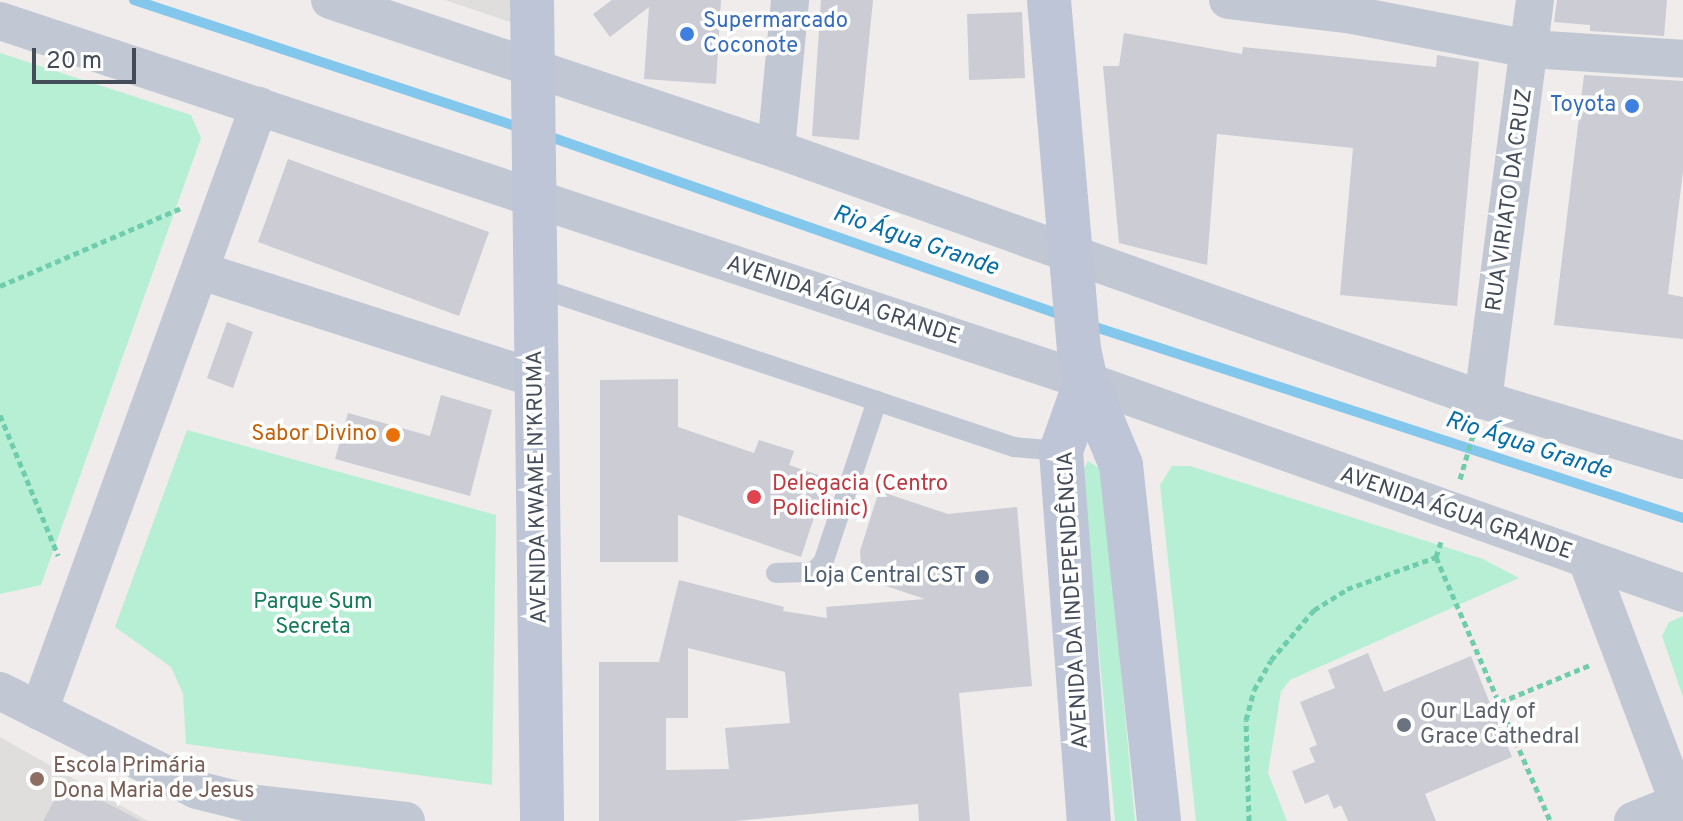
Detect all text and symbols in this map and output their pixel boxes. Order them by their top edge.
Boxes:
place label: Supermarcado Coconote [703,8,848,60]
marker: Supermarcado Coconote [678,25,696,43]
scale bar [36,32,140,82]
text: 20 m [46,47,102,77]
street label: RUA VIRIATO DA CRUZ [1481,86,1539,314]
place label: Toyota [1550,93,1616,119]
marker: Toyota [1623,97,1641,115]
water label: Rio Água Grande [828,200,1002,284]
street label: AVENIDA ÁGUA GRANDE [722,250,964,352]
street label: AVENIDA KWAME N’KRUMA [522,349,554,625]
water label: Rio Água Grande [1441,406,1615,488]
place label: Sabor Divino [251,422,377,448]
marker: Sabor Divino [384,426,402,444]
street label: AVENIDA DA INDEPENDÊNCIA [1053,450,1095,750]
street label: AVENIDA ÁGUA GRANDE [1335,461,1577,567]
place label: Delegacia (Centro Policlinic) [772,471,948,522]
marker: Delegacia (Centro Policlinic) [743,486,765,508]
place label: Loja Central CST [803,564,966,590]
marker: Loja Central CST [973,568,991,586]
park label: Parque Sum Secreta [253,589,373,640]
place label: Our Lady of Grace Cathedral [1420,699,1579,750]
marker: Our Lady of Grace Cathedral [1395,716,1413,734]
place label: Escola Primária Dona Maria de Jesus [53,753,255,804]
marker: Escola Primária Dona Maria de Jesus [28,770,46,788]

